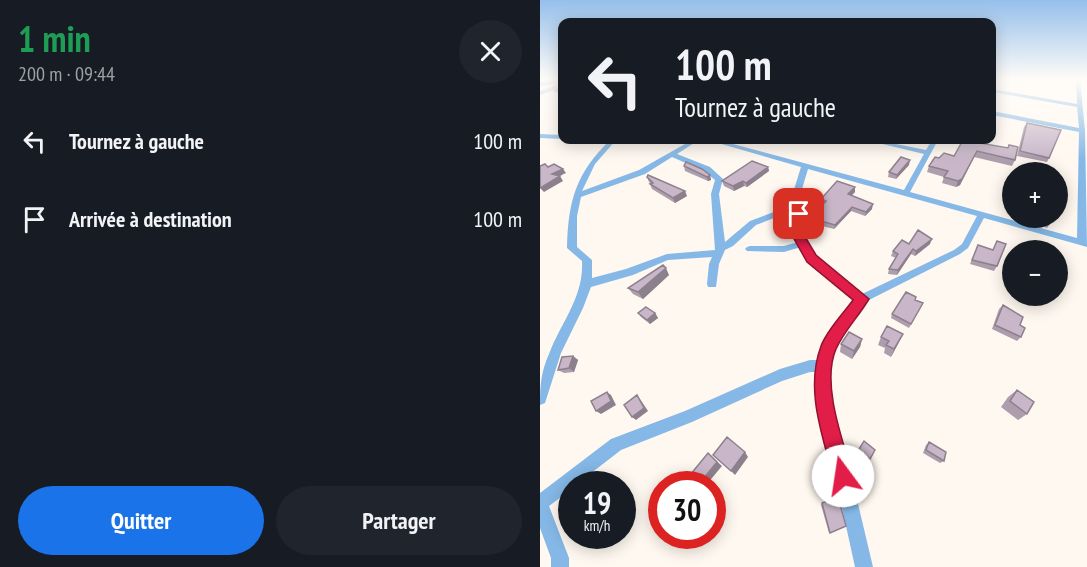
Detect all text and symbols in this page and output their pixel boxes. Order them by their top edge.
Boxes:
text: 1 min [18,15,91,62]
button: close [459,20,522,83]
text: 100 m [675,37,772,92]
icon: left [576,42,654,120]
text: 200 m · 09:44 [18,61,115,87]
text: Tournez à gauche [675,90,836,124]
icon: left [18,125,51,158]
text: Tournez à gauche [69,127,204,155]
text: 100 m [473,127,522,155]
map controls [1002,162,1068,306]
button: + [1002,162,1068,228]
pin [773,188,824,239]
icon: arrive [782,197,815,230]
icon: arrive [18,203,51,236]
text: Arrivée à destination [69,205,232,233]
text: 100 m [473,205,522,233]
button: − [1002,240,1068,306]
position arrow [811,444,875,508]
speed limit sign: 30 [648,471,726,549]
text: 19 [583,483,611,522]
button: Quitter [18,486,264,555]
button: Partager [276,486,522,555]
text: km/h [584,516,610,535]

